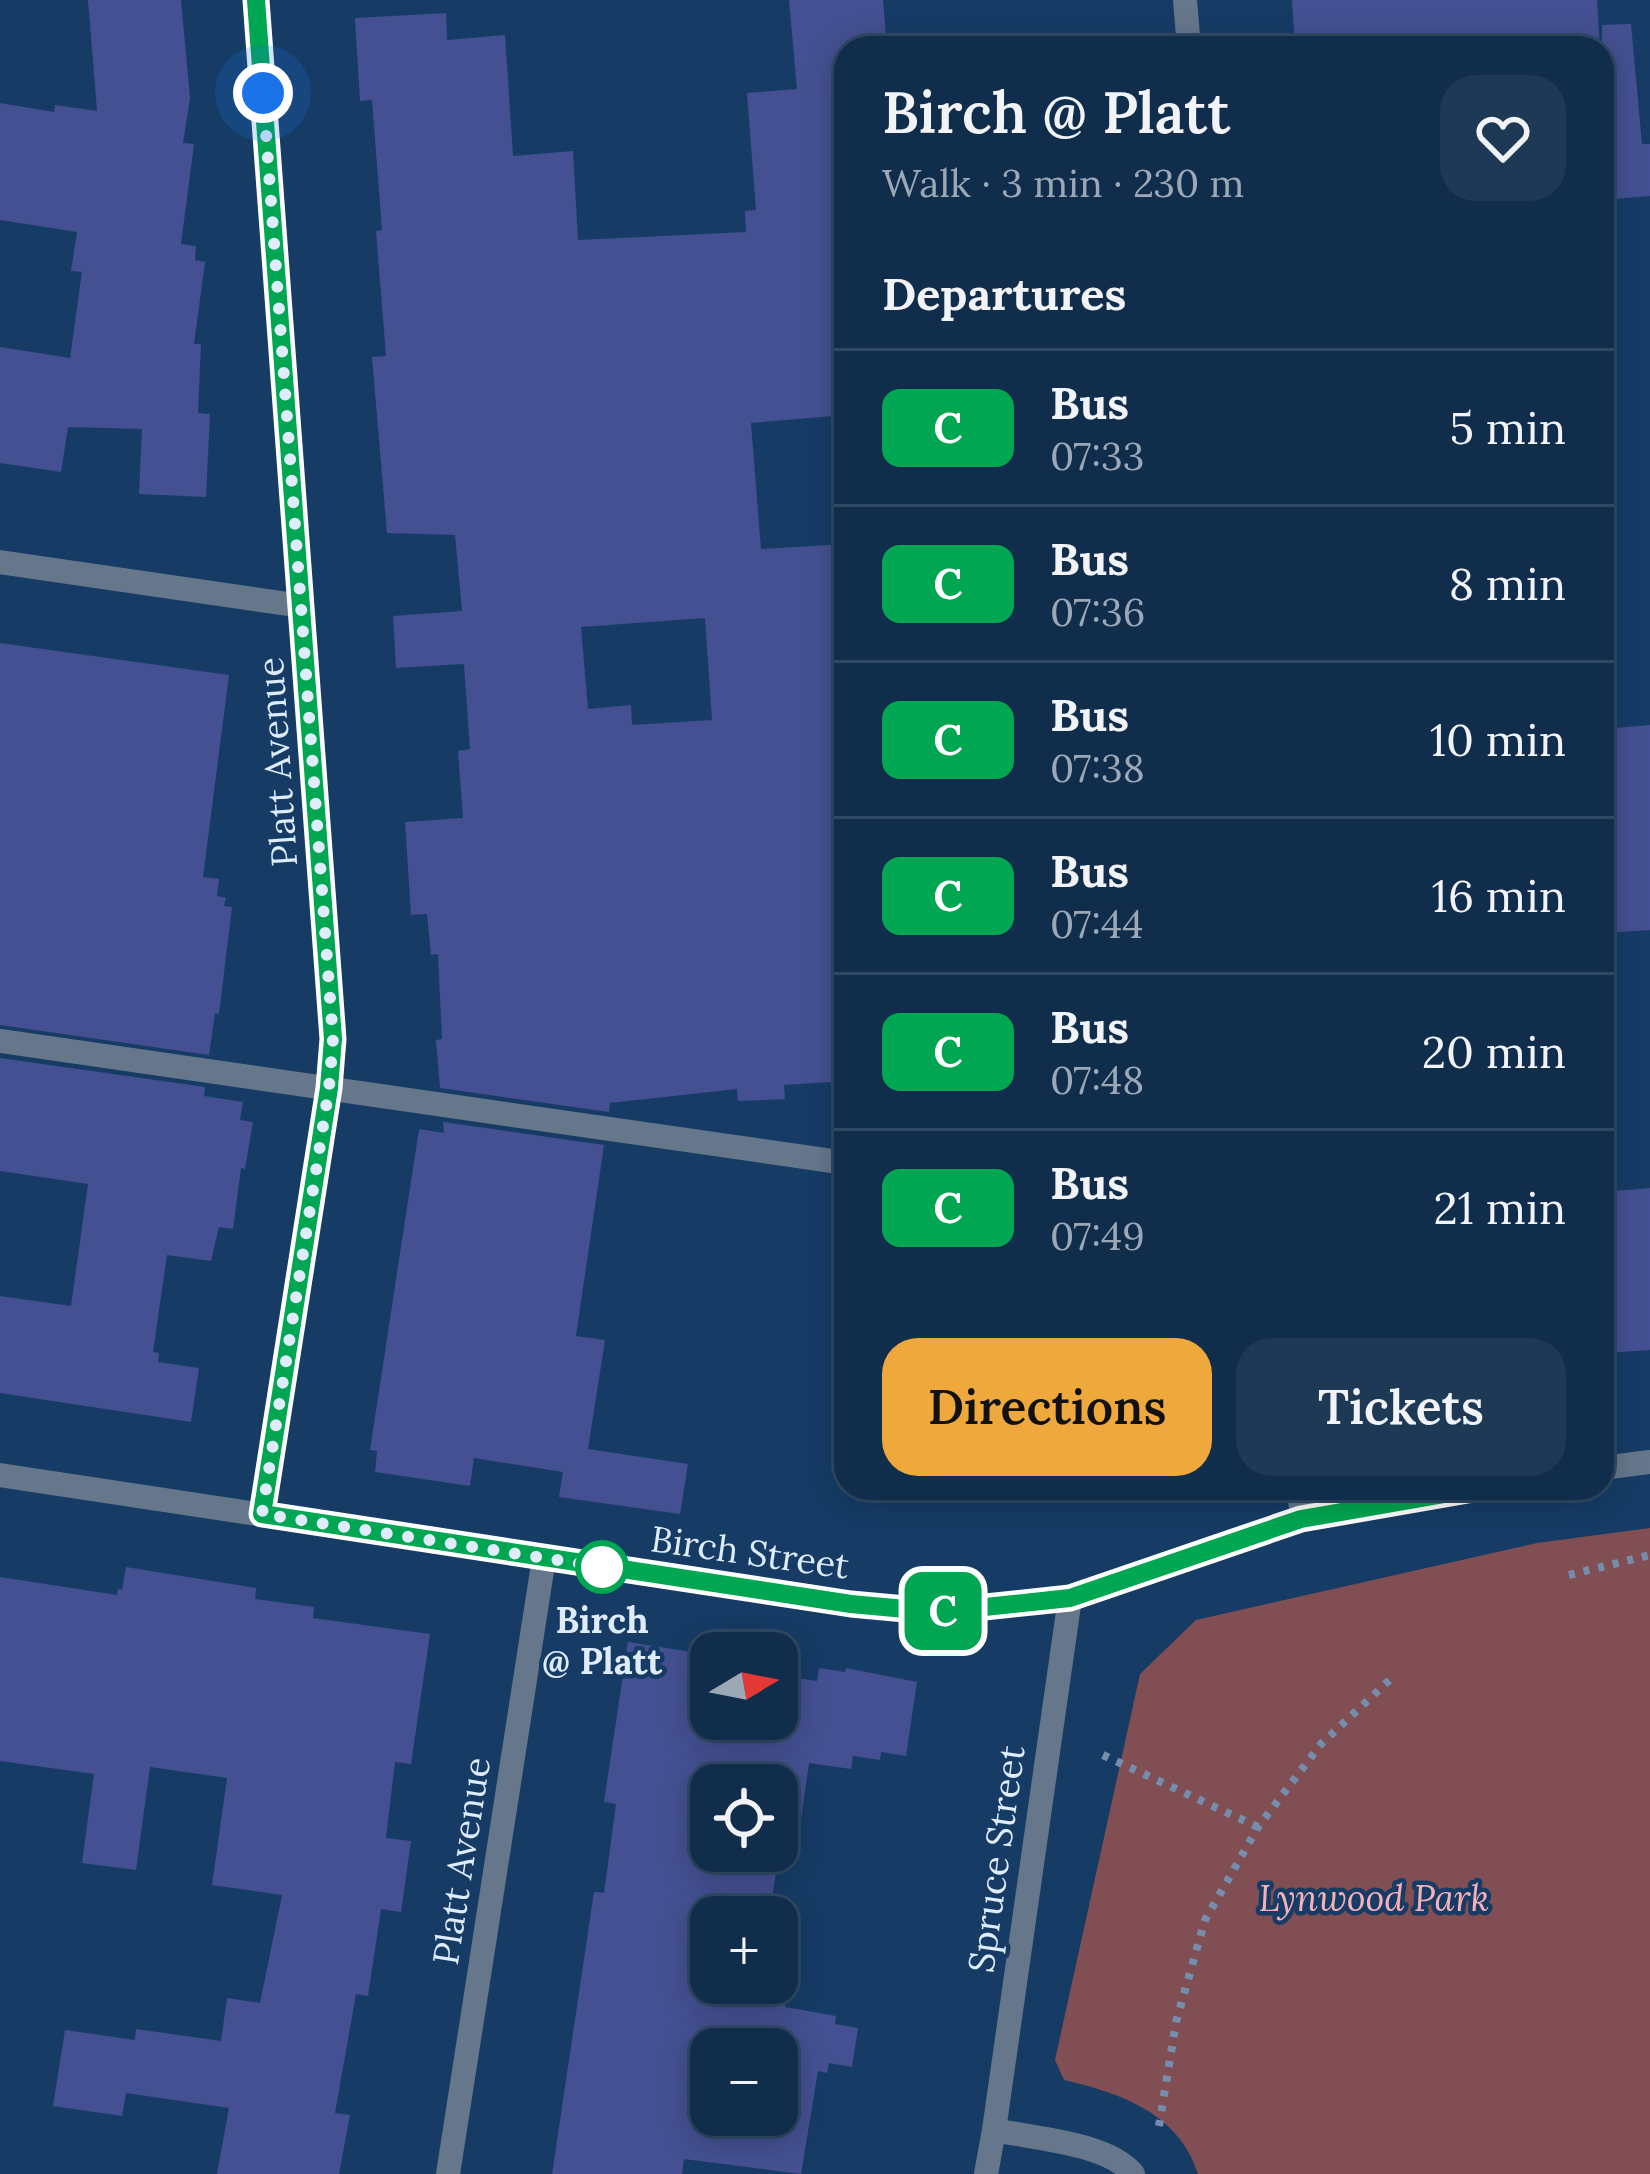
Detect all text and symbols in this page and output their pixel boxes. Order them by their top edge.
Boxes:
your location [233,63,293,123]
button: heart [1440,75,1566,201]
text: Birch @ Platt [882,76,1230,149]
text: Walk · 3 min · 230 m [882,158,1244,208]
text: Departures [882,265,1126,322]
text: Bus [1050,374,1129,431]
text: 5 min [1449,399,1566,456]
text: C [934,401,962,455]
text: 07:33 [1050,431,1145,481]
text: Bus [1050,530,1129,587]
text: 8 min [1449,555,1566,612]
text: C [934,557,962,611]
text: 07:36 [1050,587,1145,637]
street label: Platt Avenue [247,656,307,868]
text: Bus [1050,686,1129,743]
text: 10 min [1430,711,1566,768]
text: C [934,713,962,767]
text: 07:38 [1050,743,1145,793]
text: Bus [1050,842,1129,899]
text: 16 min [1432,867,1566,924]
text: C [934,869,962,923]
text: 07:44 [1050,899,1143,949]
text: Bus [1050,998,1129,1055]
text: 20 min [1422,1023,1566,1080]
text: C [934,1025,962,1079]
text: 07:48 [1050,1055,1144,1105]
text: Bus [1050,1154,1129,1211]
text: 21 min [1433,1179,1566,1236]
text: C [934,1181,962,1235]
text: 07:49 [1050,1211,1145,1261]
button: Directions [882,1338,1212,1476]
button: Tickets [1236,1338,1566,1476]
street label: Birch Street [648,1515,852,1589]
marker: Birch @ Platt [577,1542,627,1592]
line badge: C [904,1572,982,1650]
text: C [929,1584,957,1638]
place label: Birch @ Platt [542,1597,663,1684]
north arrow [690,1632,798,1740]
map controls [690,1632,798,2136]
street label: Spruce Street [957,1742,1035,1975]
street label: Platt Avenue [422,1754,500,1968]
button: locate [690,1764,798,1872]
park label: Lynwood Park [1259,1875,1489,1921]
button: + [690,1896,798,2004]
button: − [690,2028,798,2136]

